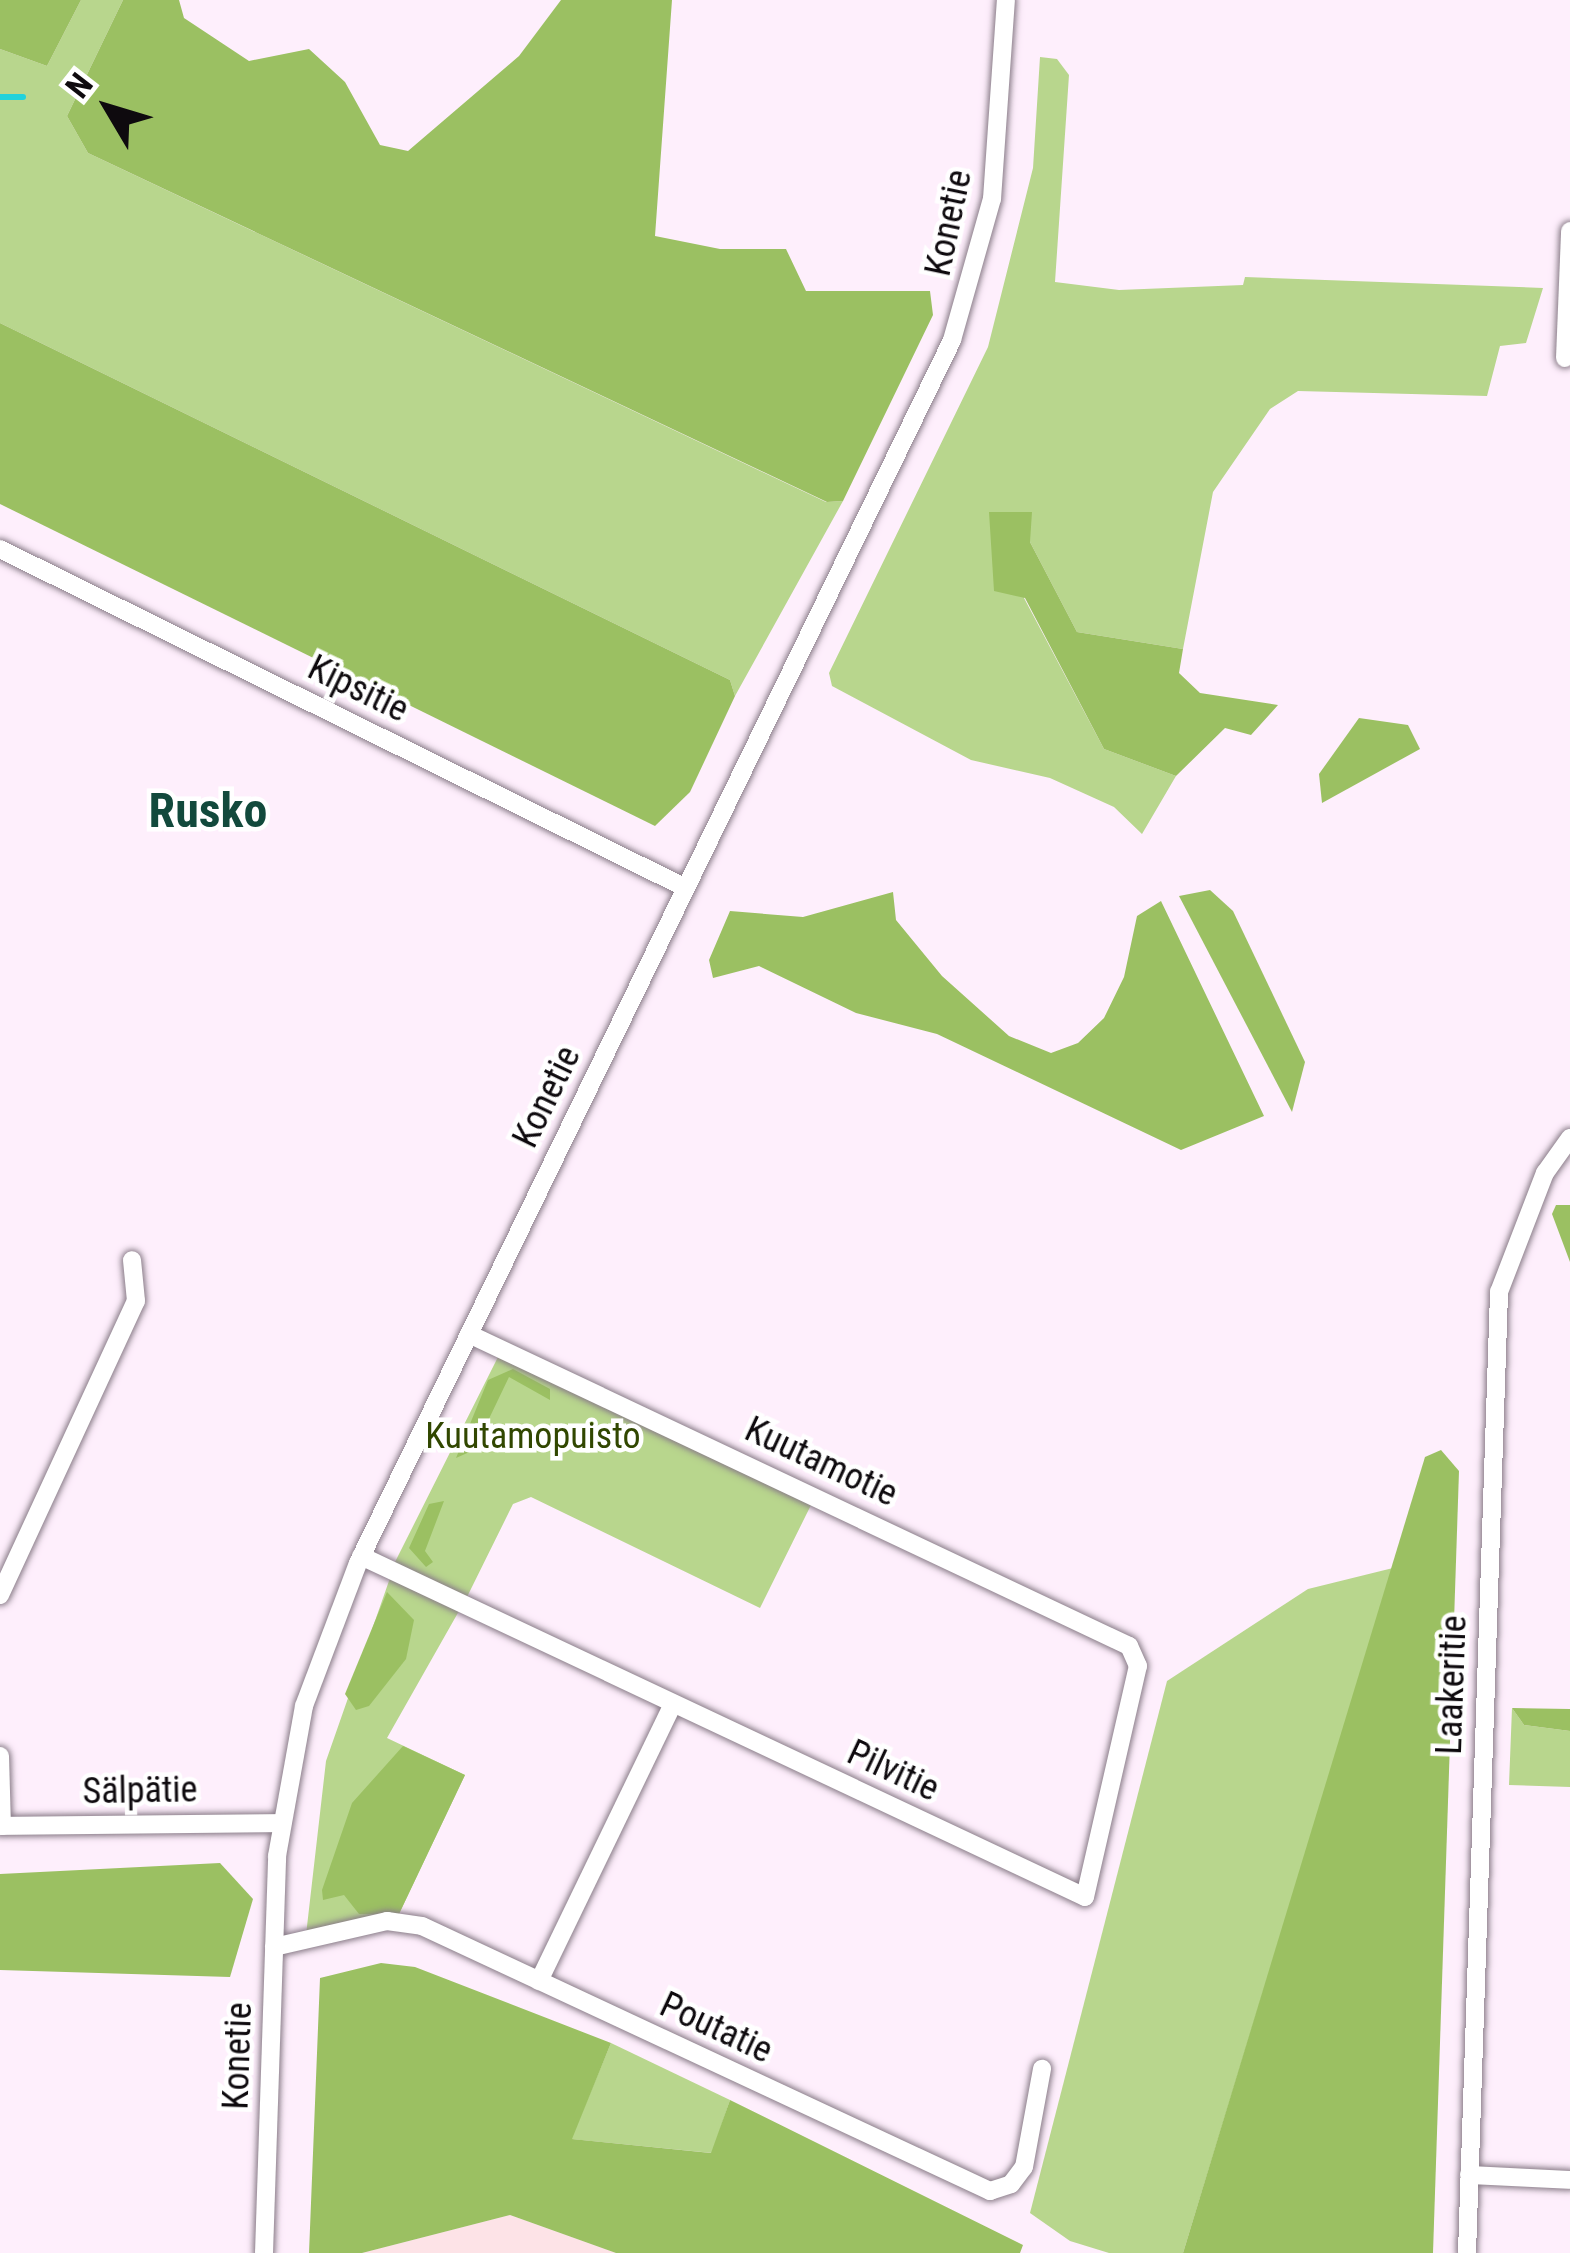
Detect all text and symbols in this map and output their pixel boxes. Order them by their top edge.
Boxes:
north arrow [48,48,168,168]
text: N [58,66,101,106]
street label: Konetie [917,166,981,280]
street label: Kipsitie [301,646,415,732]
district label: Rusko [149,782,267,840]
street label: Konetie [504,1039,590,1155]
street label: Kuutamotie [738,1408,904,1516]
park label: Kuutamopuisto [425,1415,641,1459]
street label: Laakeritie [1428,1615,1476,1755]
street label: Pilvitie [840,1731,946,1811]
street label: Sälpätie [82,1768,198,1814]
street label: Poutatie [653,1983,779,2073]
street label: Konetie [215,2002,261,2110]

